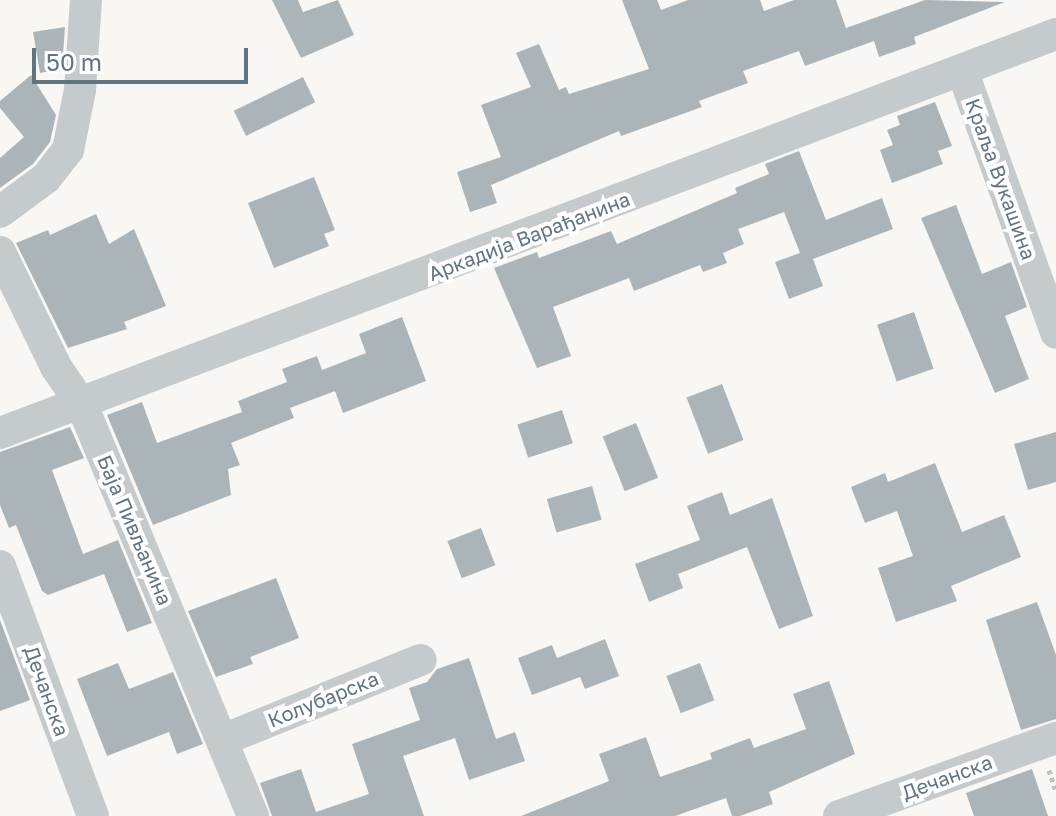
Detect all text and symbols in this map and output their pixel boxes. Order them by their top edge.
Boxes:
scale bar [36,32,252,82]
text: 50 m [46,47,102,76]
street label: Краља Вукашина [961,95,1041,263]
street label: Аркадија Варађанина [425,186,633,286]
street label: Баја Пивљанина [93,451,177,609]
street label: Дечанска [20,643,74,739]
street label: Колубарска [264,666,382,732]
street label: Дечанска [899,750,995,804]

